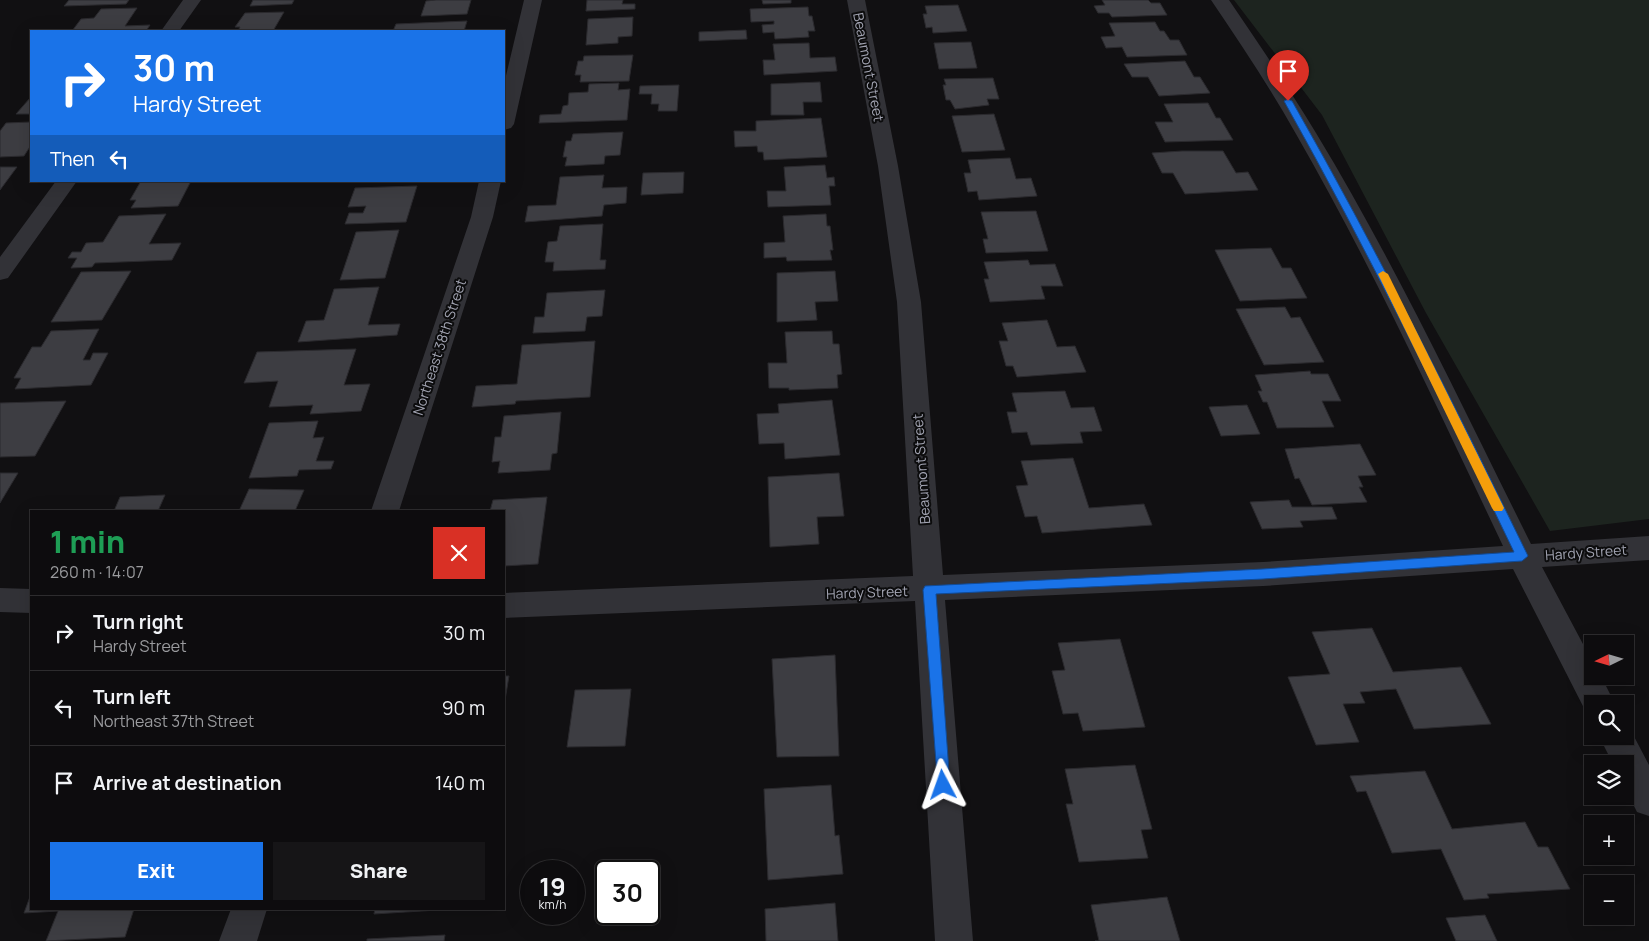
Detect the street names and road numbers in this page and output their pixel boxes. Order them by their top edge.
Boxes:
street label: Beaumont Street [849,11,889,124]
street label: Northeast 38th Street [408,276,470,418]
street label: Beaumont Street [908,413,934,525]
street label: Hardy Street [1544,540,1628,564]
street label: Hardy Street [826,581,909,603]

